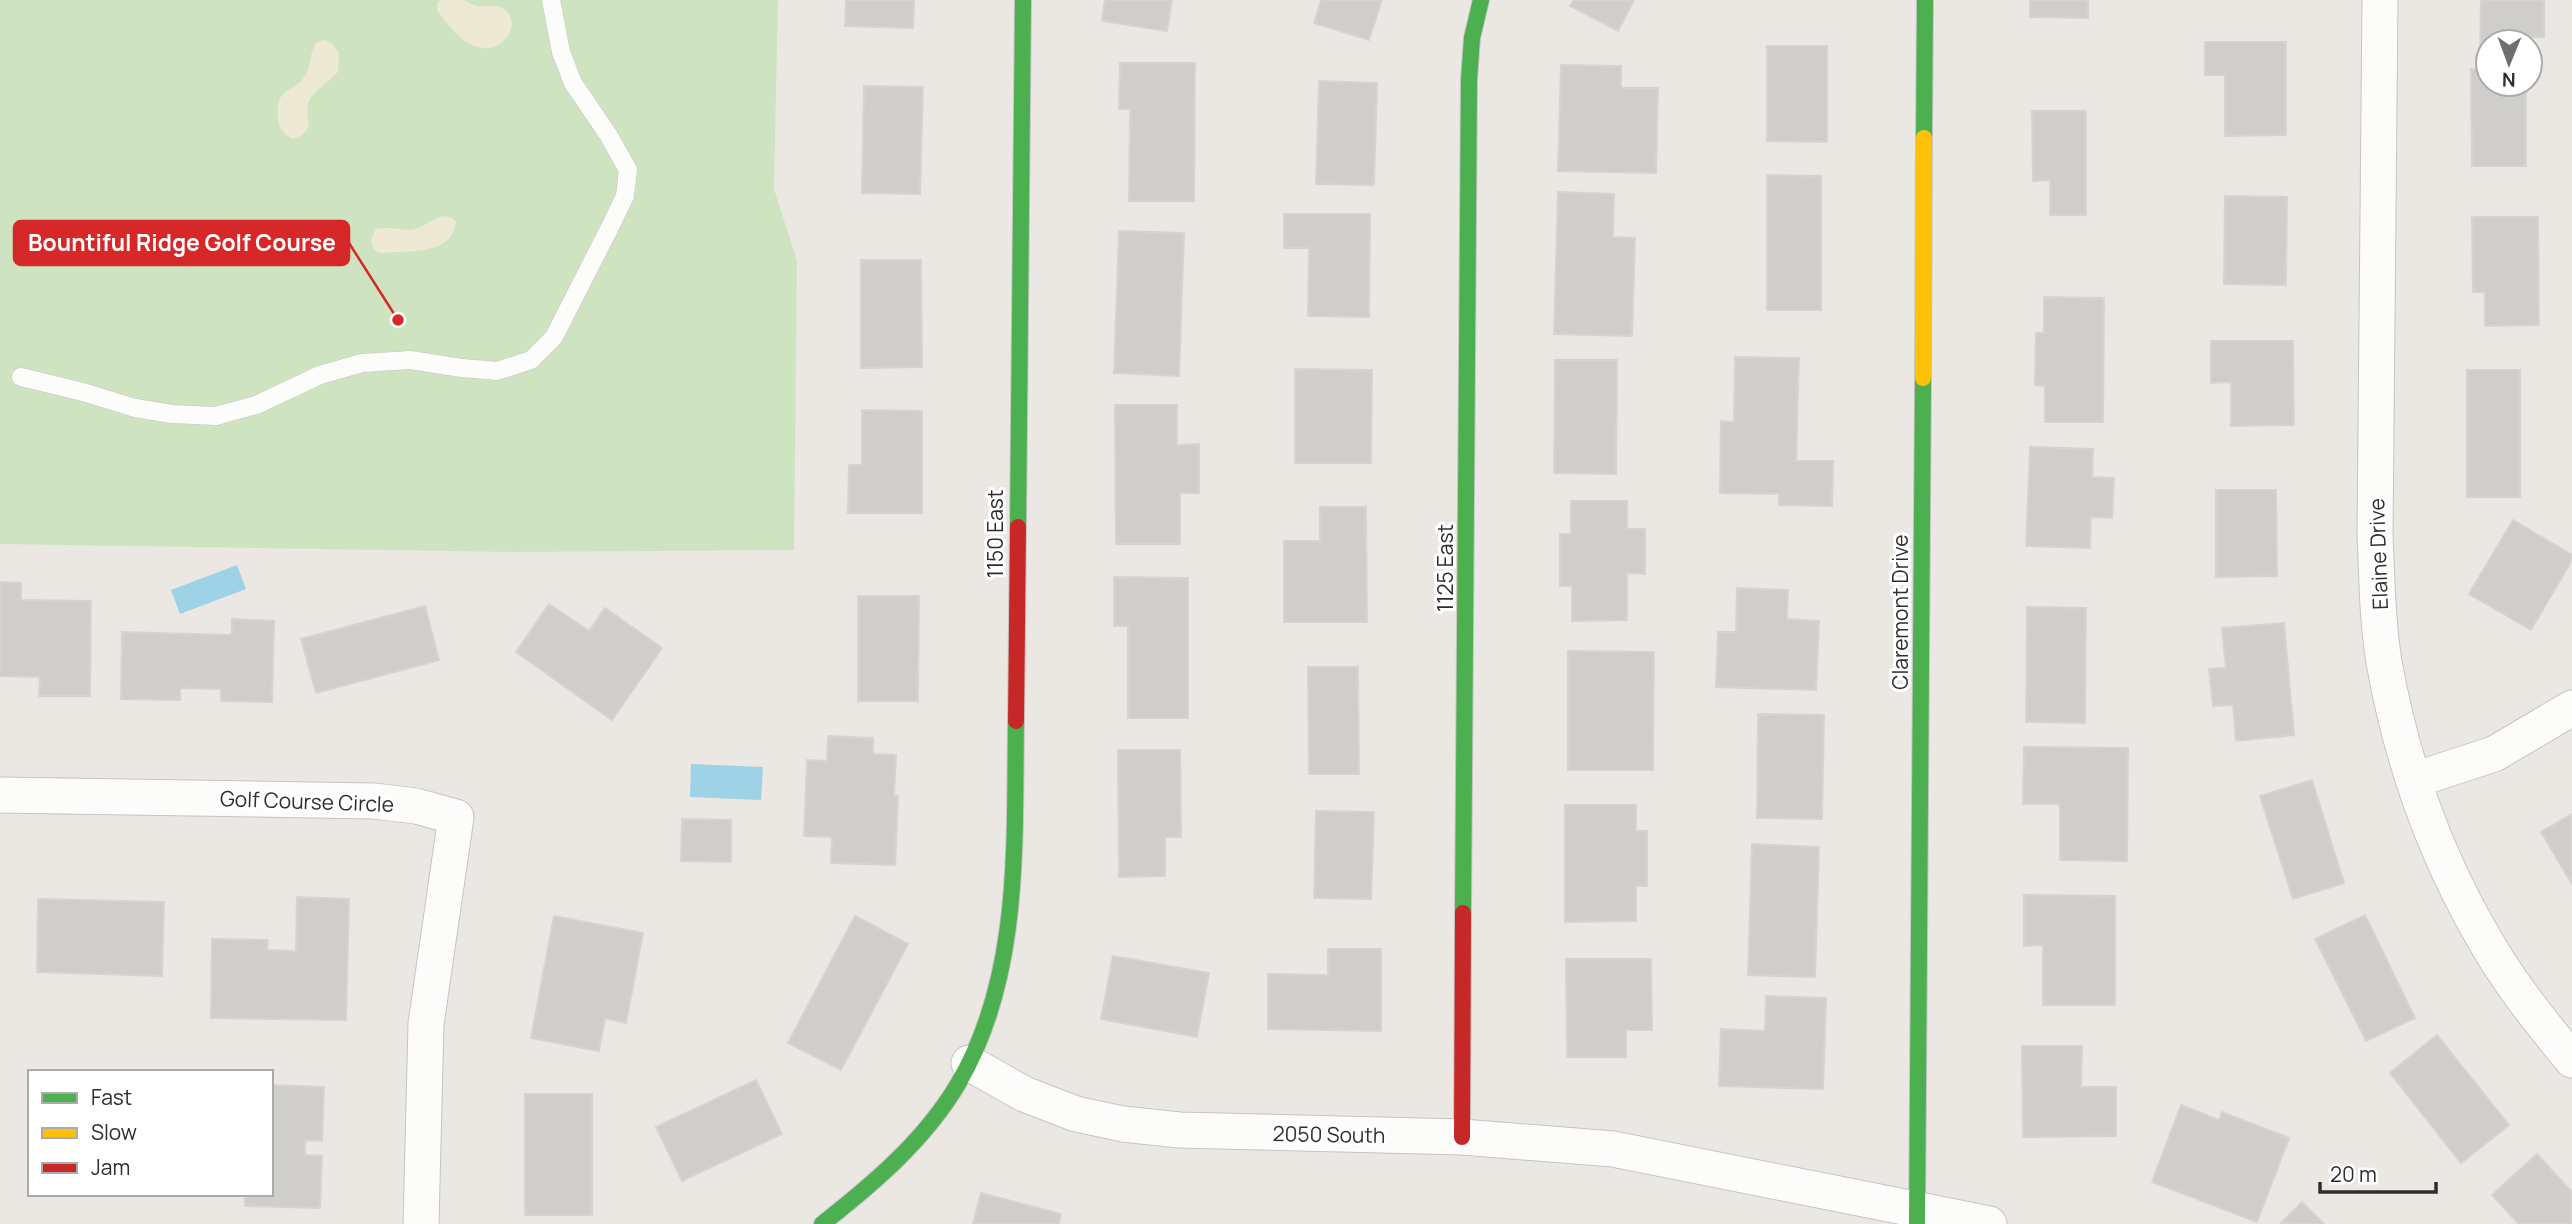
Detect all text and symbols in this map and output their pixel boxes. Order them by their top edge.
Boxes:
north arrow [2474,28,2544,98]
text: N [2502,67,2516,93]
callout: Bountiful Ridge Golf Course [14,221,349,265]
text: Bountiful Ridge Golf Course [28,226,336,258]
street label: 1150 East [981,490,1009,578]
street label: Elaine Drive [2362,498,2394,610]
street label: 1125 East [1431,524,1459,612]
street label: Claremont Drive [1886,534,1914,690]
street label: Golf Course Circle [220,784,394,818]
legend [28,1070,273,1196]
text: Fast [91,1083,132,1111]
text: Slow [91,1118,137,1146]
street label: 2050 South [1272,1119,1386,1149]
scale bar [2320,1150,2436,1194]
text: Jam [91,1153,130,1181]
text: 20 m [2330,1160,2377,1188]

